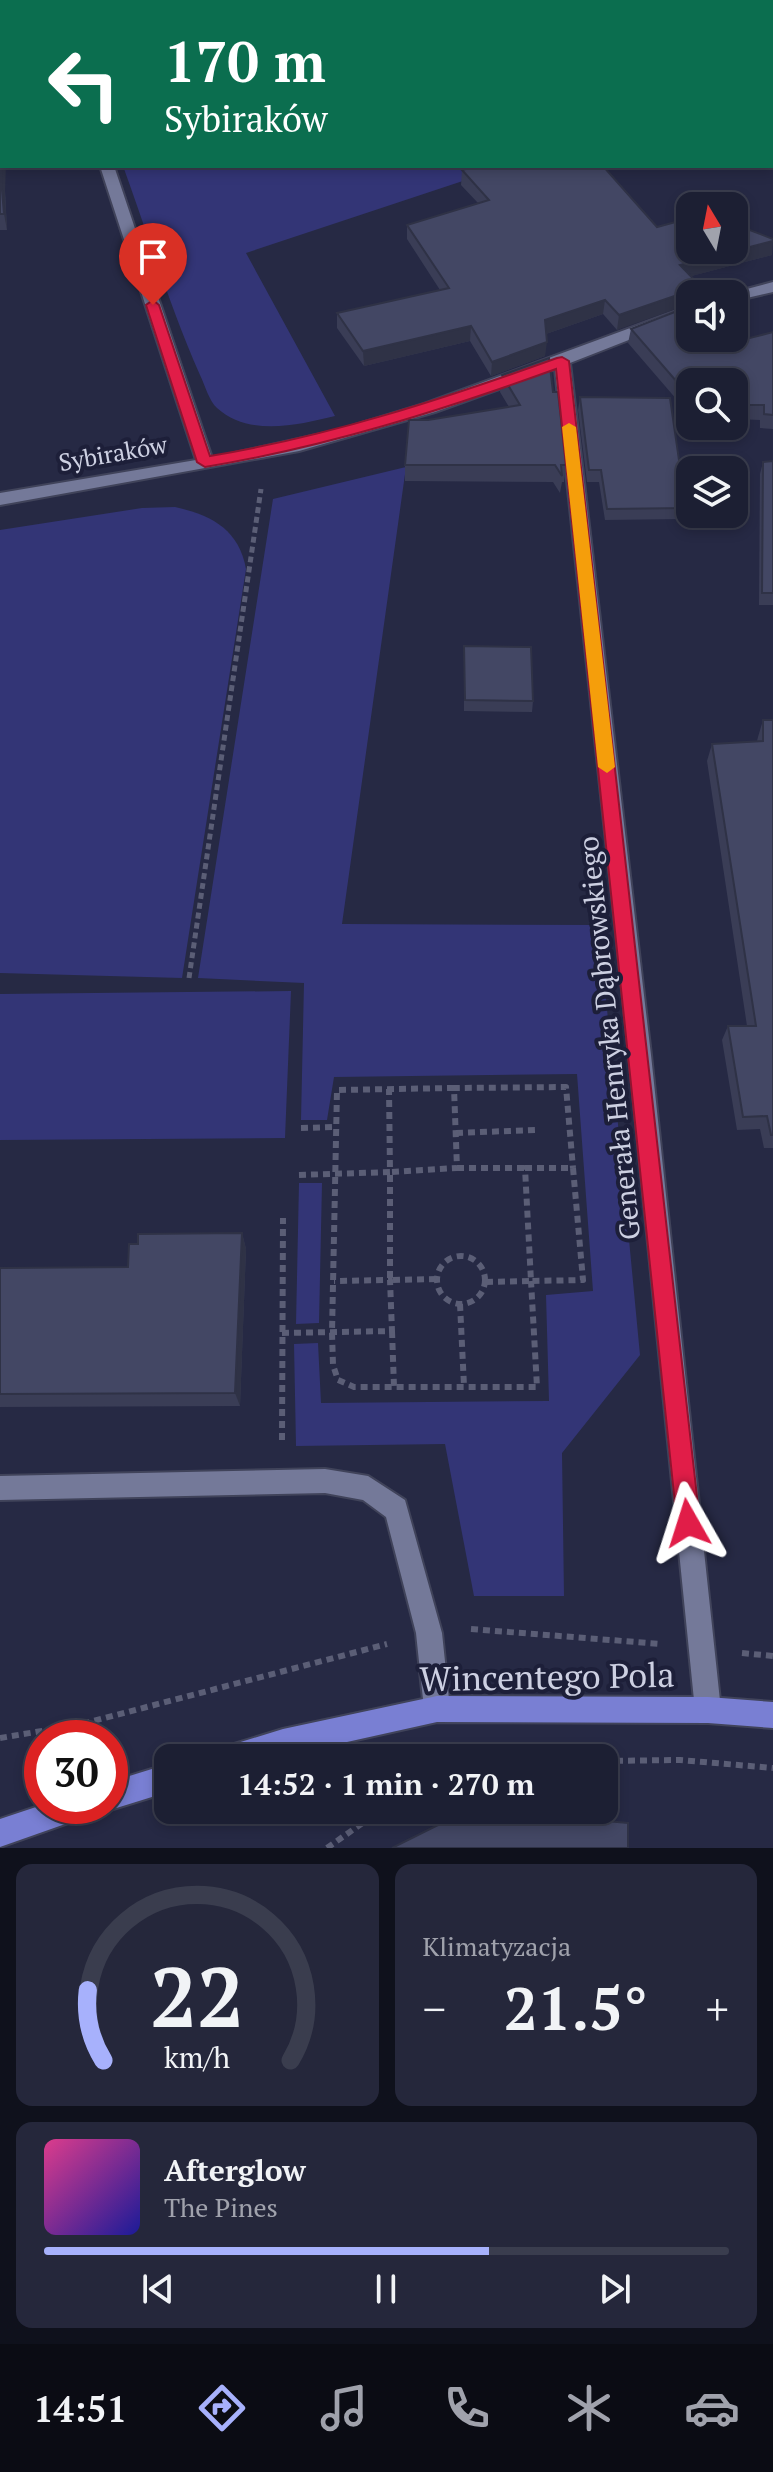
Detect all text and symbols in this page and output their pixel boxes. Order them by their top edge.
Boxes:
text: 170 m [164,24,326,98]
icon: left [32,32,136,136]
text: Sybiraków [164,95,328,142]
north arrow [676,192,748,264]
map controls [676,192,748,528]
pin [119,223,187,305]
icon: arrive [131,235,175,279]
button: sound [676,280,748,352]
button: search [676,368,748,440]
street label: Sybiraków [56,428,170,478]
button: layers [676,456,748,528]
street label: Generała Henryka Dąbrowskiego [569,834,648,1242]
position arrow [646,1481,730,1565]
street label: Wincentego Pola [419,1652,675,1701]
speed limit sign: 30 [24,1720,128,1824]
text: 14:52 · 1 min · 270 m [238,1764,534,1804]
text: Klimatyzacja [423,1929,571,1963]
text: 22 [150,1941,244,2051]
text: 21.5° [504,1968,648,2047]
text: − [423,1979,446,2038]
text: + [706,1979,729,2038]
text: km/h [164,2038,230,2076]
text: Afterglow [164,2150,306,2190]
text: The Pines [164,2190,278,2224]
icon: previous [136,2267,180,2311]
icon: pause [364,2267,408,2311]
icon: next [593,2267,637,2311]
icon: directions [194,2380,250,2436]
icon: music [316,2380,372,2436]
icon: phone [439,2380,495,2436]
icon: climate [561,2380,617,2436]
icon: car [684,2380,740,2436]
text: 14:51 [33,2385,127,2432]

